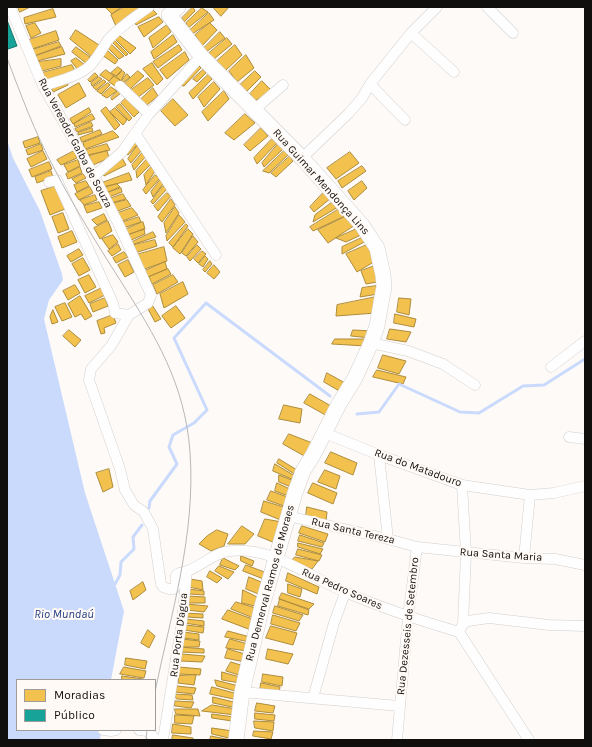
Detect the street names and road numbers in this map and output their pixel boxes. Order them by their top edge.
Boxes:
street label: Rua Vereador Galba de Souza [35,76,115,210]
street label: Rua Guimar Mendonça Lins [270,126,372,238]
street label: Rua do Matadouro [373,446,463,490]
street label: Rua Demerval Ramos de Moraes [243,503,297,663]
street label: Rua Santa Tereza [310,515,396,547]
street label: Rua Santa Maria [459,546,543,564]
street label: Rua Dezesseis de Setembro [394,556,422,696]
street label: Rua Pedro Soares [300,565,384,613]
street label: Rua Porta D'agua [167,592,191,678]

